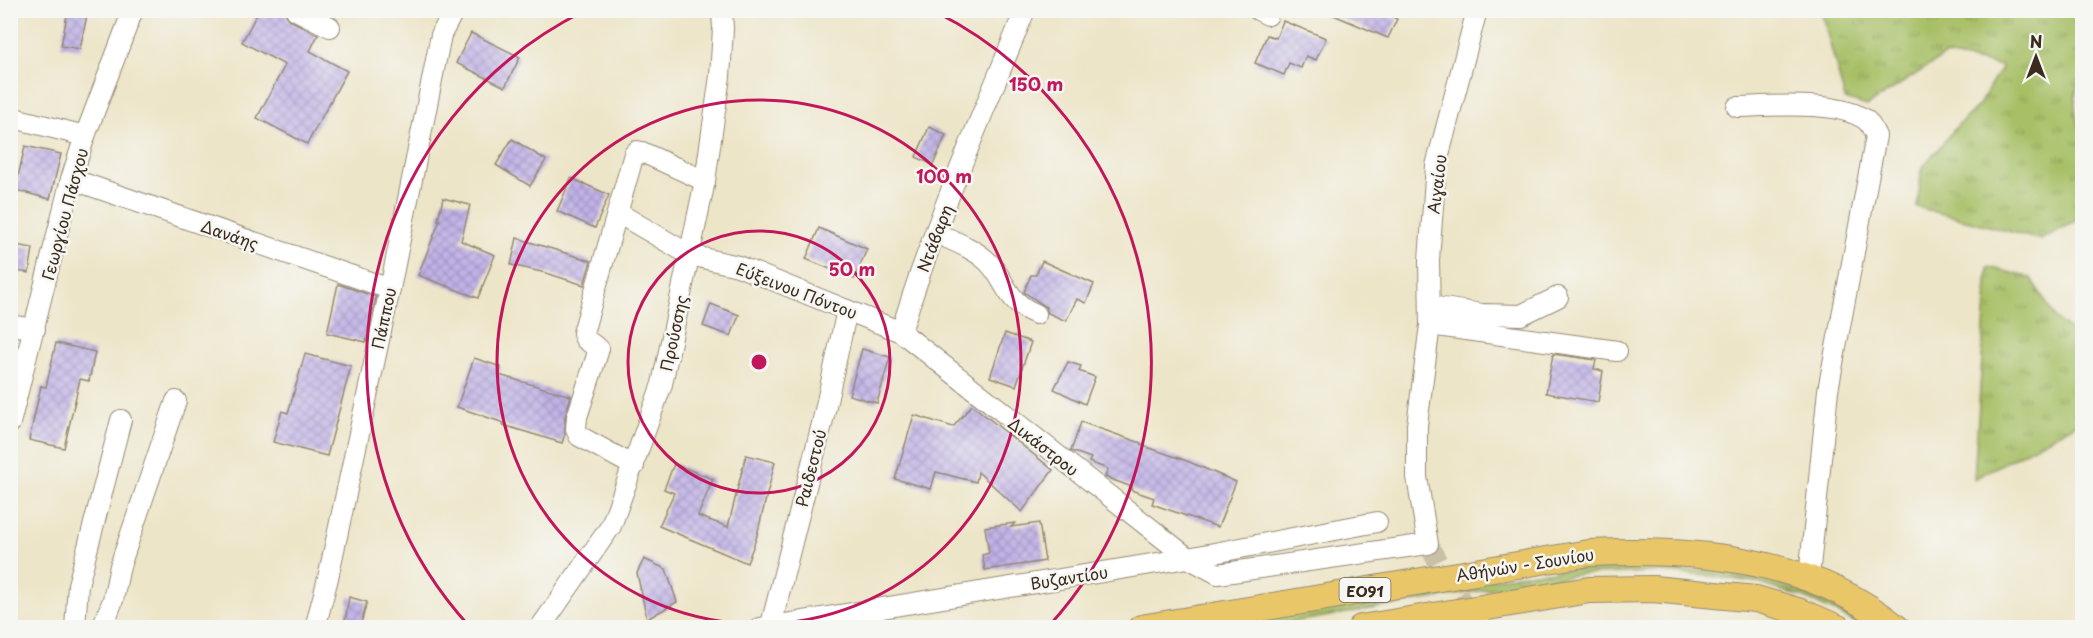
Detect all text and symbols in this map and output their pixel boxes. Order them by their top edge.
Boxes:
north arrow [2006,27,2066,87]
text: N [2030,29,2042,53]
text: 150 m [1009,70,1063,97]
street label: Γεωργίου Πάσχου [35,145,93,283]
street label: Αιγαίου [1420,153,1452,215]
text: 100 m [916,162,972,189]
street label: Ντάβαρη [910,201,958,275]
street label: Δανάης [198,213,262,255]
text: 50 m [829,255,875,282]
street label: Εύξεινου Πόντου [733,256,861,324]
street label: Πάππου [365,285,401,351]
street label: Προύσσης [653,293,693,373]
centre of rings [749,352,769,372]
street label: Δικάστρου [1004,411,1084,481]
street label: Ραιδεστού [789,427,831,509]
street label: Αθήνών - Σουνίου [1454,541,1596,587]
street label: Βυζαντίου [1028,559,1110,595]
road number: ΕΟ91 [1340,578,1390,602]

